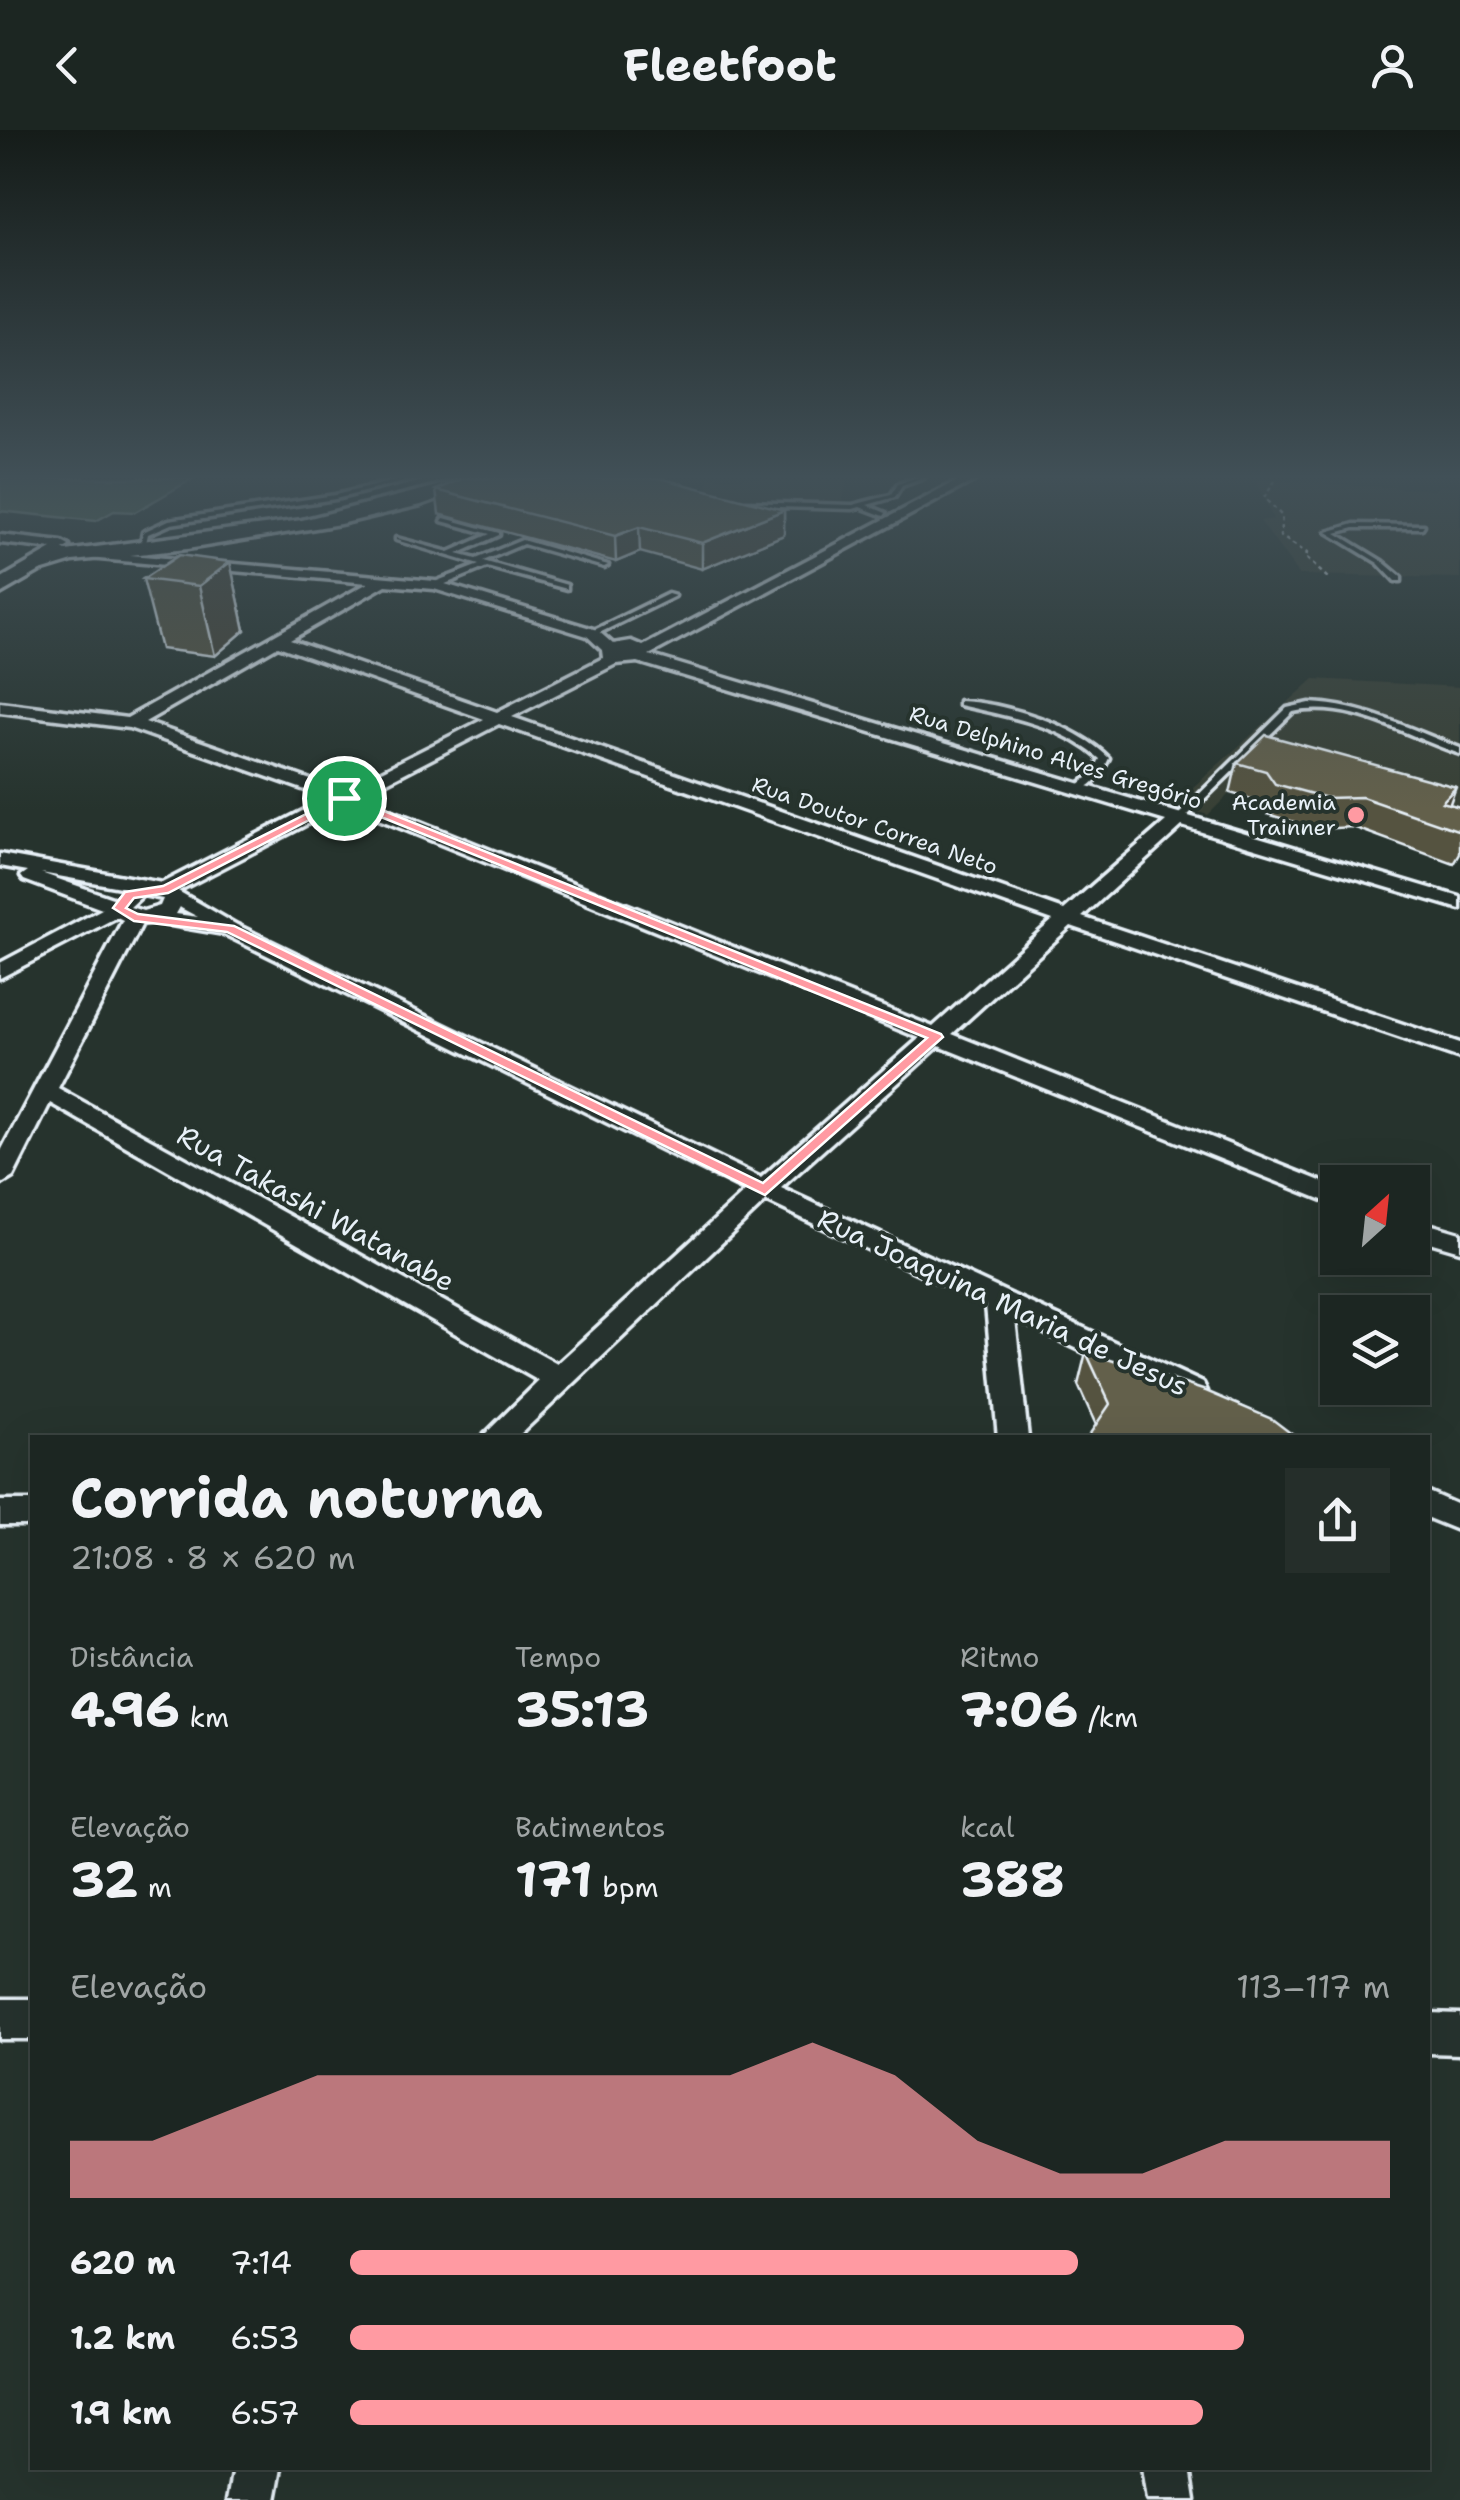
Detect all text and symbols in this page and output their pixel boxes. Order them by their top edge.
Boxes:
text: Fleetfoot [623,35,837,95]
icon: back [40,38,95,93]
icon: person [1365,38,1420,93]
street label: Rua Delphino Alves Gregório [906,699,1206,816]
pin [302,756,387,841]
street label: Rua Doutor Correa Neto [748,770,1001,881]
icon: arrive [317,771,372,826]
place label: Academia Trainner [1231,788,1336,842]
marker: Academia Trainner [1345,804,1367,826]
street label: Rua Takashi Watanabe [170,1116,462,1300]
north arrow [1320,1165,1430,1275]
map controls [1320,1165,1430,1405]
street label: Rua Joaquina Maria de Jesus [812,1199,1194,1405]
button: layers [1320,1295,1430,1405]
text: Corrida noturna [70,1461,543,1535]
button: share [1285,1468,1390,1573]
text: 21:08 · 8 × 620 m [70,1536,355,1579]
text: Distância [70,1638,193,1676]
text: Tempo [515,1638,601,1676]
text: Ritmo [960,1638,1040,1676]
text: 4.96 [70,1676,180,1743]
text: 35:13 [515,1676,649,1743]
text: 7:06 [960,1676,1079,1743]
text: km [180,1698,229,1736]
text: /km [1079,1698,1138,1736]
text: Elevação [70,1808,190,1846]
text: Batimentos [515,1808,666,1846]
text: kcal [960,1808,1014,1846]
text: 32 [70,1846,138,1913]
text: 171 [515,1846,593,1913]
text: 388 [960,1846,1065,1913]
text: m [138,1868,172,1906]
text: bpm [593,1868,659,1906]
text: Elevação [70,1965,207,2008]
text: 113–117 m [1236,1965,1390,2008]
text: 620 m [70,2241,176,2284]
text: 7:14 [230,2241,292,2284]
text: 1.2 km [70,2316,175,2359]
text: 6:53 [230,2316,300,2359]
text: 1.9 km [70,2391,171,2434]
text: 6:57 [230,2391,300,2434]

